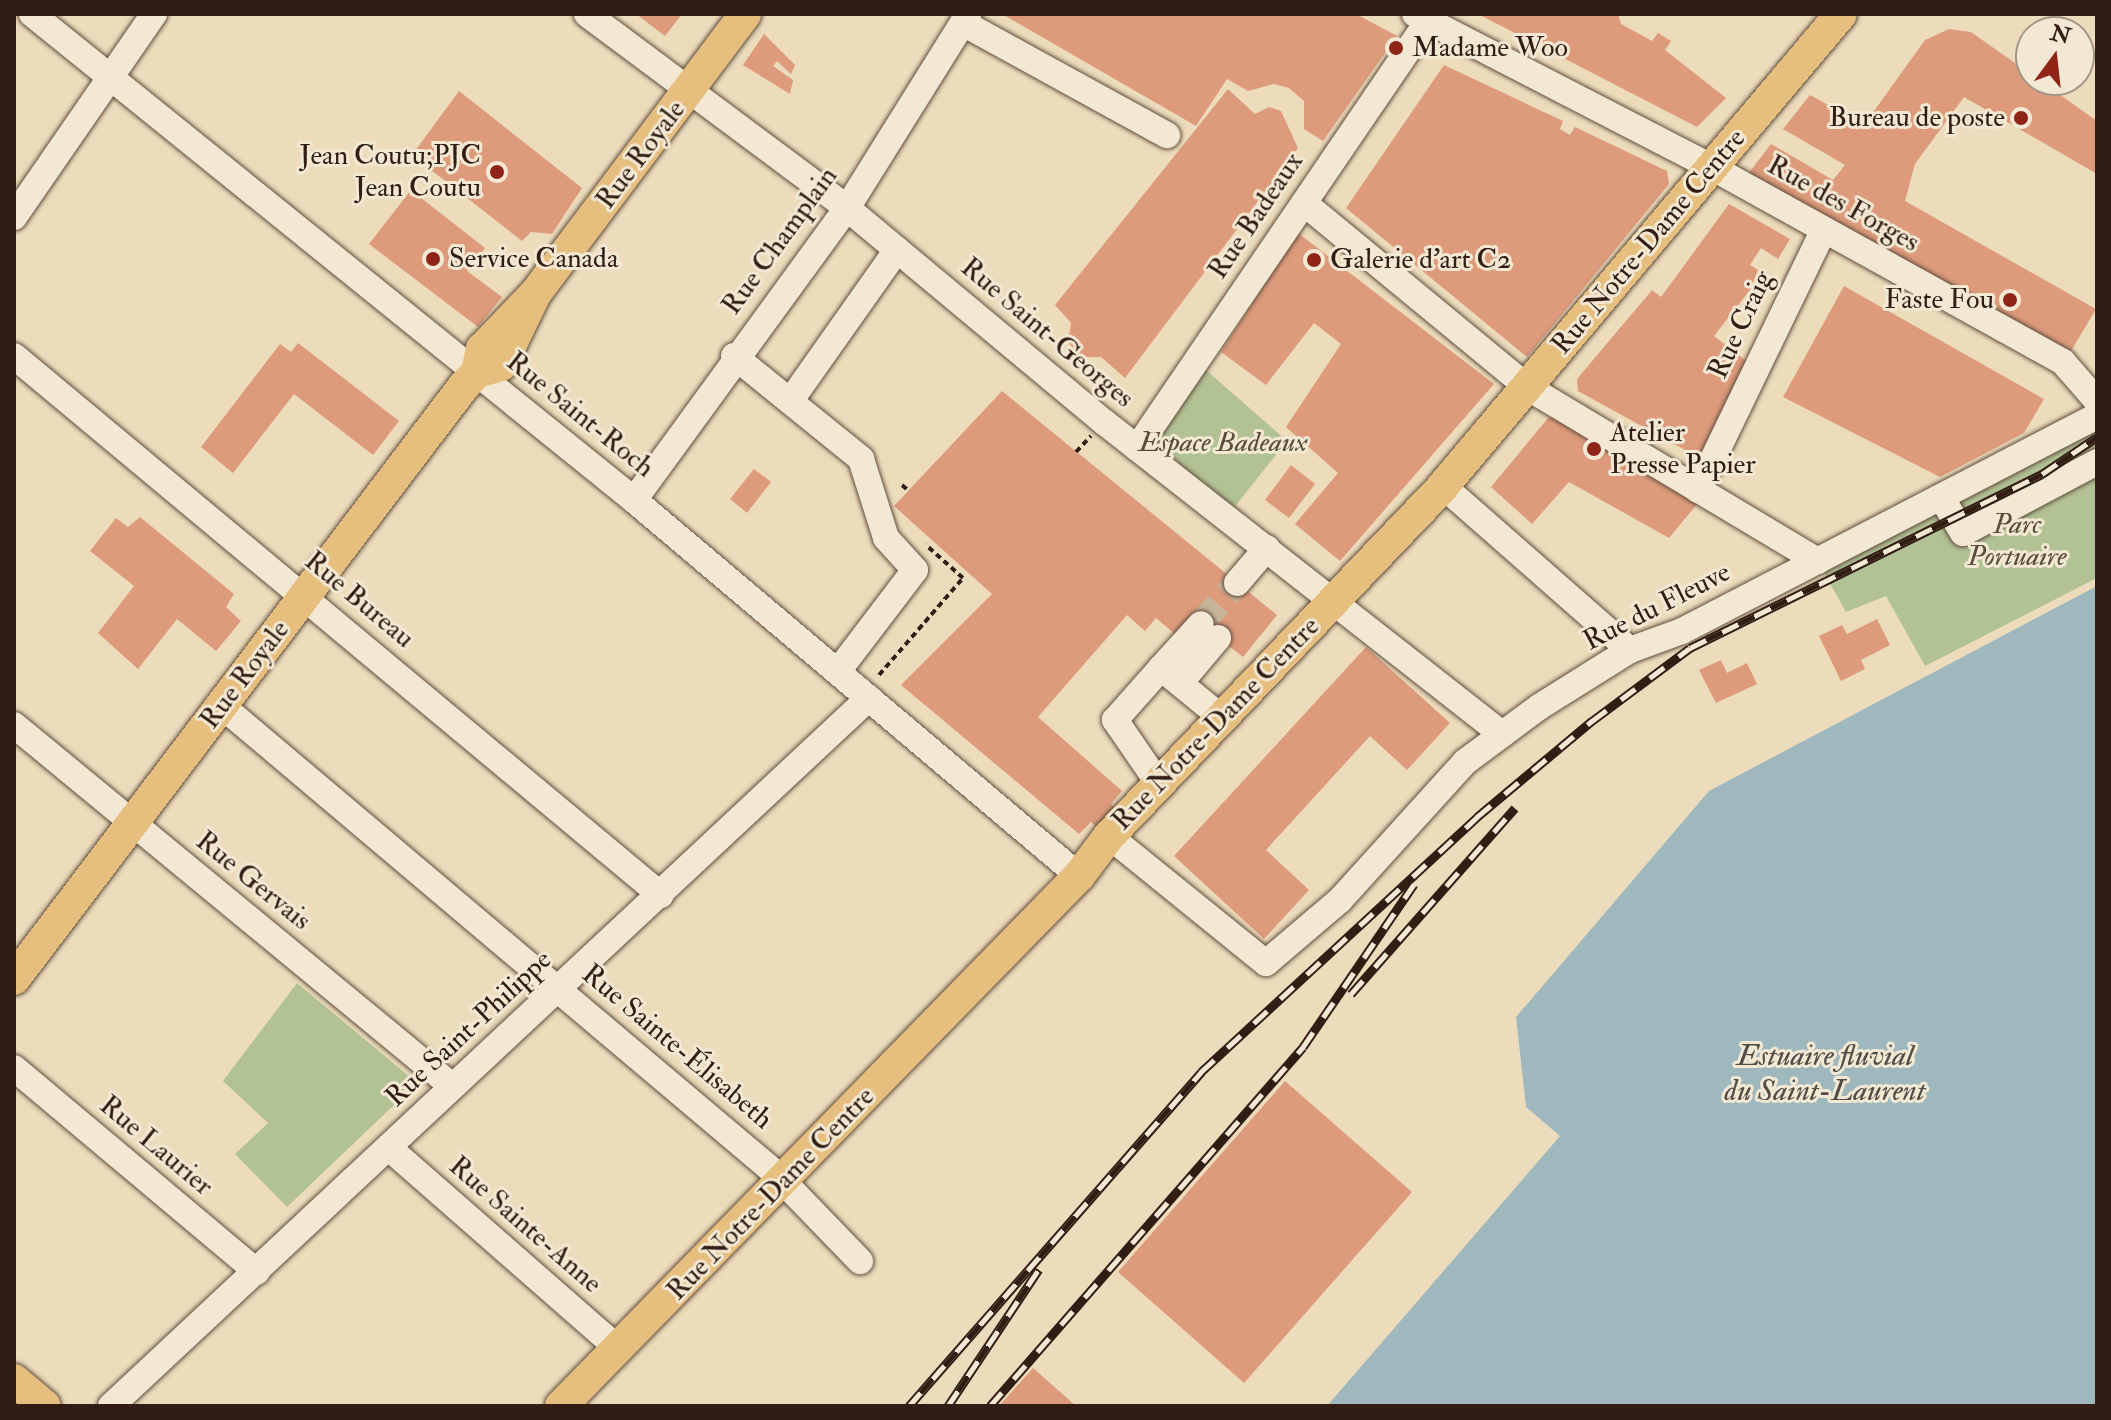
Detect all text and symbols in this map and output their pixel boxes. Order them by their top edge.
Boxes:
north arrow [2015,16,2095,96]
text: N [2048,19,2074,51]
place label: Madame Woo [1412,31,1568,65]
marker: Madame Woo [1387,39,1405,57]
street label: Rue Royale [589,94,693,216]
place label: Bureau de poste [1829,101,2005,135]
marker: Bureau de poste [2012,109,2030,127]
street label: Rue Notre-Dame Centre [1545,122,1753,362]
place label: Jean Coutu;PJC Jean Coutu [300,139,481,205]
street label: Rue Badeaux [1201,146,1311,286]
street label: Rue des Forges [1761,148,1925,260]
street label: Rue Champlain [715,160,845,322]
marker: Jean Coutu;PJC Jean Coutu [488,163,506,181]
place label: Service Canada [449,242,618,276]
place label: Galerie d'art C2 [1330,243,1511,277]
marker: Service Canada [424,250,442,268]
street label: Rue Saint-Georges [954,251,1140,415]
marker: Galerie d'art C2 [1305,251,1323,269]
street label: Rue Craig [1701,266,1781,384]
place label: Faste Fou [1885,283,1994,317]
marker: Faste Fou [2001,291,2019,309]
street label: Rue Saint-Roch [499,345,661,485]
place label: Atelier Presse Papier [1610,416,1756,482]
park label: Espace Badeaux [1139,426,1307,460]
marker: Atelier Presse Papier [1585,440,1603,458]
park label: Parc Portuaire [1967,508,2067,574]
street label: Rue Bureau [297,544,421,656]
street label: Rue du Fleuve [1578,556,1736,658]
street label: Rue Notre-Dame Centre [1105,610,1327,838]
street label: Rue Royale [193,614,297,736]
street label: Rue Gervais [189,824,317,938]
street label: Rue Saint-Philippe [379,944,559,1114]
street label: Rue Sainte-Élisabeth [575,958,779,1136]
water label: Estuaire fluvial du Saint-Laurent [1725,1038,1925,1108]
street label: Rue Notre-Dame Centre [660,1080,882,1308]
street label: Rue Laurier [92,1089,220,1203]
street label: Rue Sainte-Anne [442,1149,608,1301]

